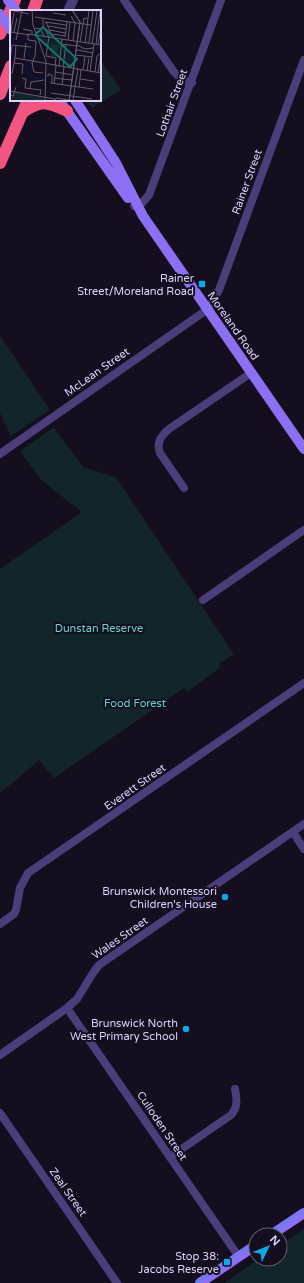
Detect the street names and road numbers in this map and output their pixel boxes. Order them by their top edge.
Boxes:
street label: Lothair Street [154,67,190,139]
street label: Rainer Street [229,148,265,216]
street label: Moreland Road [205,289,261,363]
street label: McLean Street [62,345,132,399]
street label: Everett Street [102,761,168,813]
street label: Wales Street [89,914,151,962]
street label: Culloden Street [134,1089,190,1163]
street label: Zeal Street [46,1165,90,1219]

